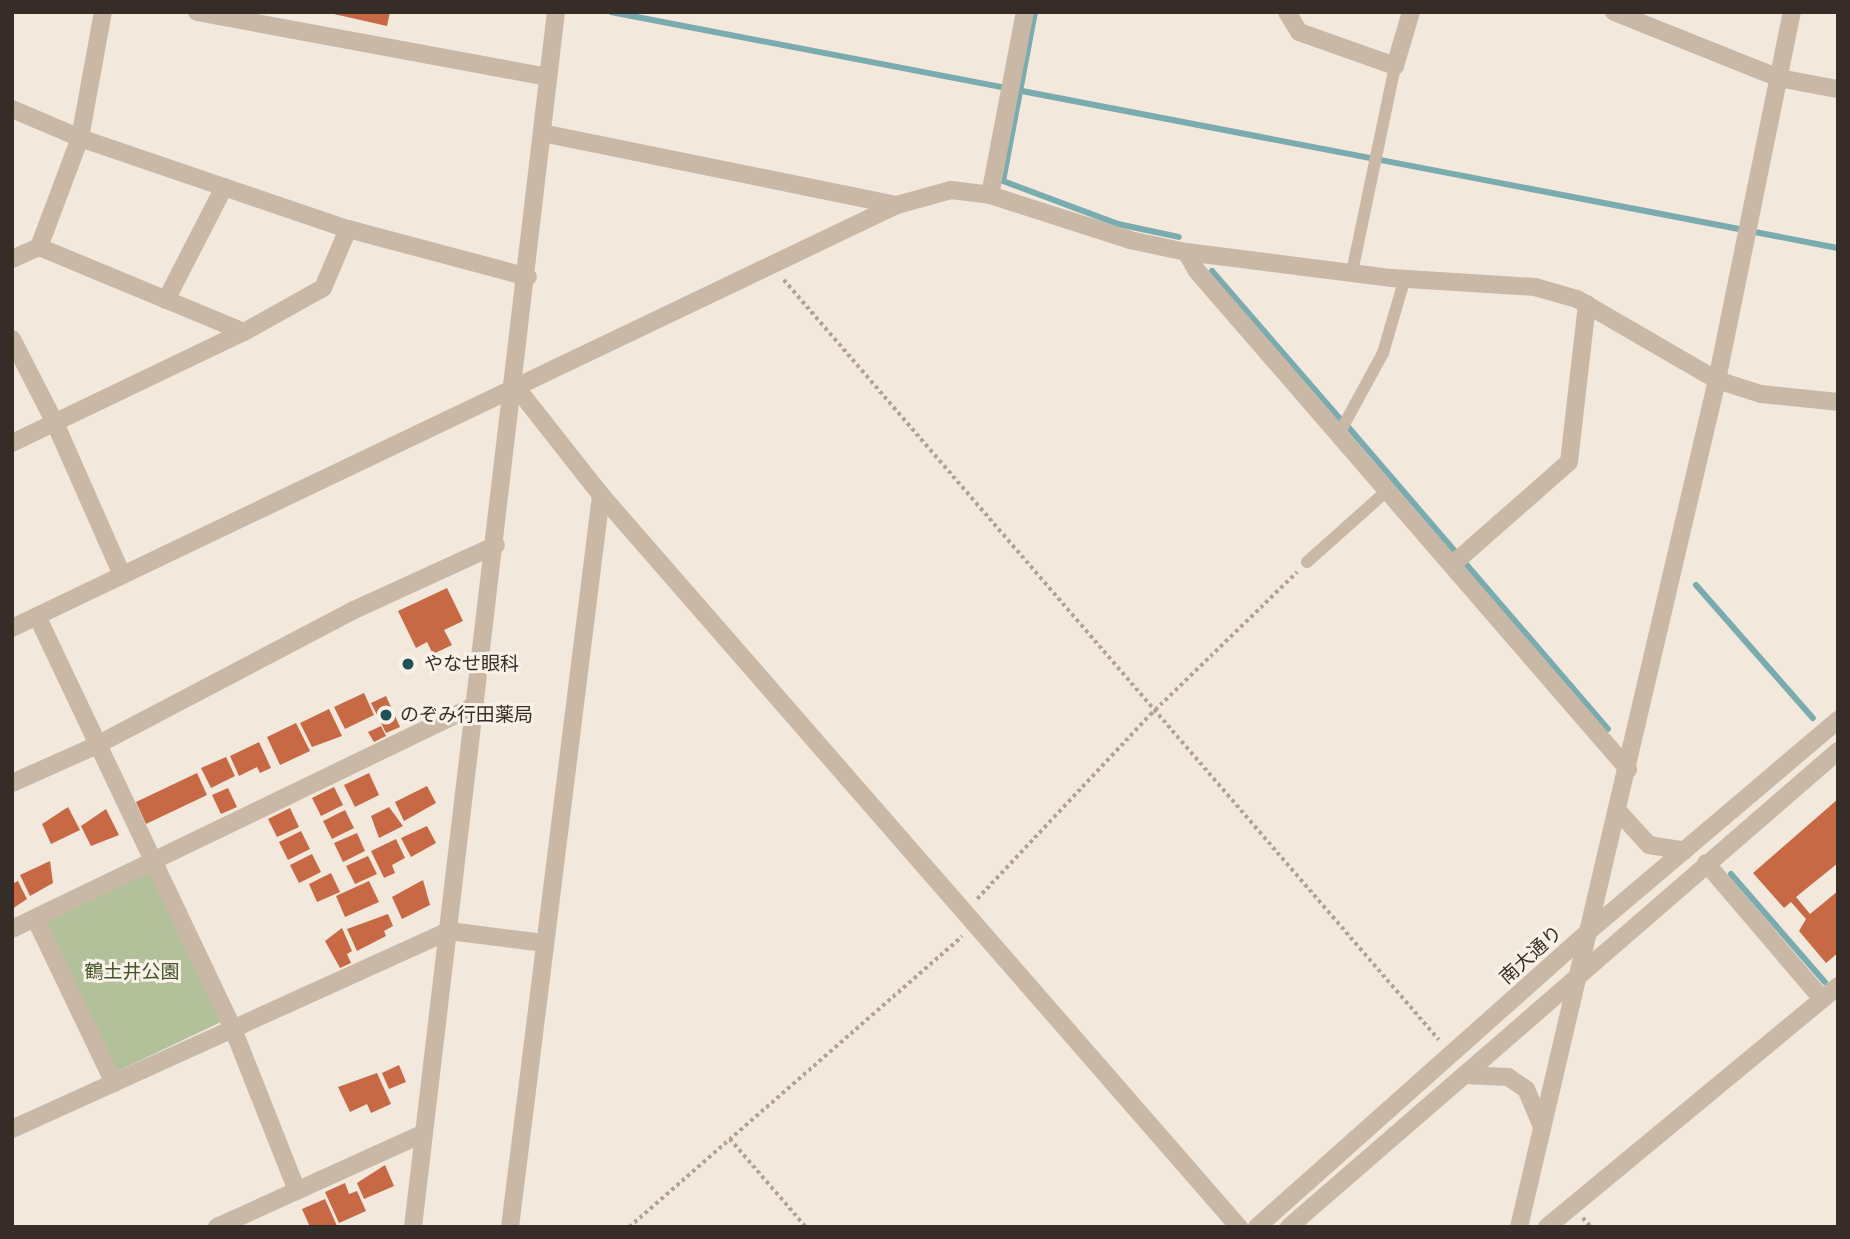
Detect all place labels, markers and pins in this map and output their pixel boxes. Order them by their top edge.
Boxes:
place label: やなせ眼科 [424,653,519,675]
marker: やなせ眼科 [398,654,418,674]
place label: のぞみ行田薬局 [400,704,533,726]
marker: のぞみ行田薬局 [378,707,394,723]

